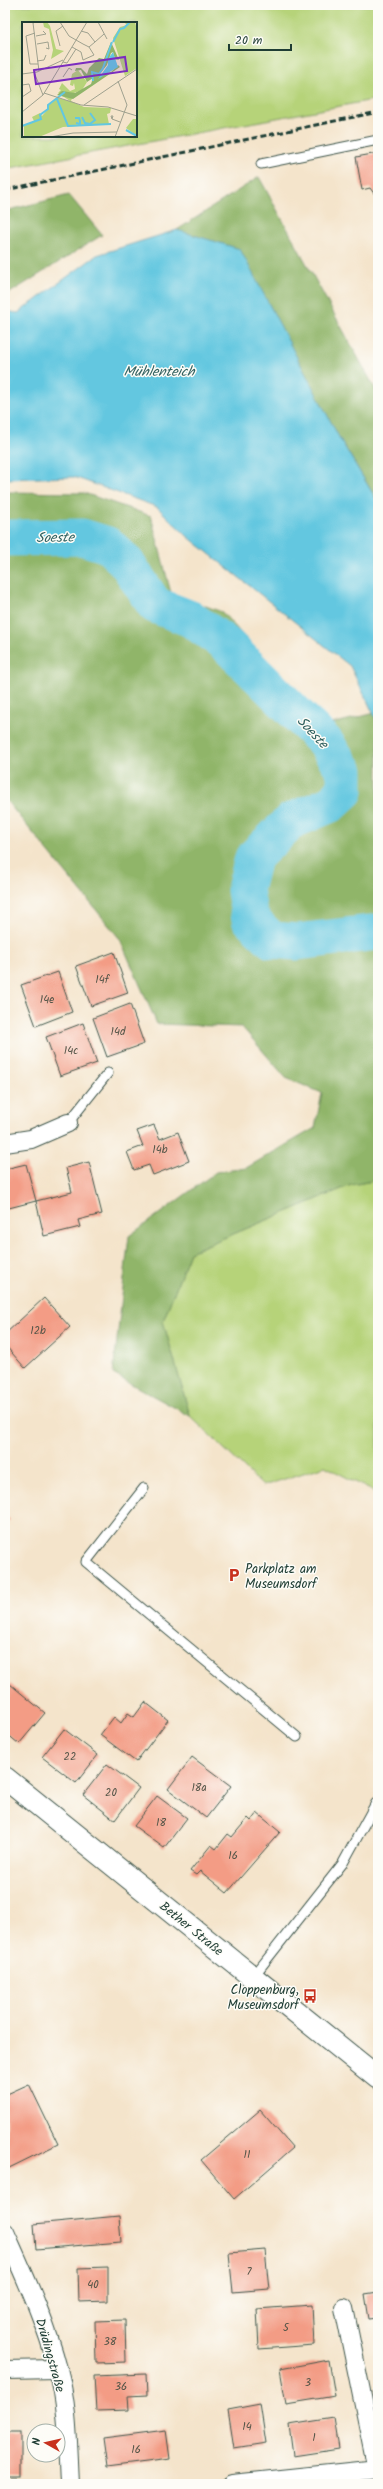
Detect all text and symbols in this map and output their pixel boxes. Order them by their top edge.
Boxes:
inset map [22,22,137,137]
scale bar [229,26,291,52]
text: 20 m [235,31,263,50]
water label: Mühlenteich [123,361,196,383]
water label: Soeste [36,527,76,549]
water label: Soeste [291,711,334,755]
house number: 14f [95,971,111,989]
house number: 14e [40,991,54,1009]
house number: 14d [110,1023,126,1041]
house number: 14c [64,1042,78,1060]
house number: 14b [152,1141,168,1159]
house number: 12b [30,1322,46,1340]
place label: Parkplatz am Museumsdorf [245,1559,318,1595]
parking icon: Parkplatz am Museumsdorf [226,1567,242,1583]
house number: 22 [64,1748,76,1766]
house number: 18a [191,1779,207,1797]
house number: 20 [105,1784,117,1802]
house number: 18 [156,1814,166,1832]
house number: 16 [228,1847,238,1865]
street label: Bether Straße [154,1897,228,1962]
place label: Cloppenburg, Museumsdorf [227,1980,300,2016]
bus stop icon: Cloppenburg, Museumsdorf [302,1988,318,2004]
house number: 11 [244,2146,250,2164]
house number: 7 [246,2263,252,2281]
house number: 40 [87,2276,99,2294]
street label: Drüdingstraße [29,2316,70,2395]
house number: 5 [283,2319,290,2337]
house number: 38 [104,2333,117,2351]
house number: 3 [305,2374,311,2392]
house number: 36 [115,2378,127,2396]
house number: 14 [242,2418,252,2436]
north arrow [26,2423,66,2463]
house number: 1 [312,2429,316,2447]
text: N [28,2437,46,2446]
house number: 16 [131,2441,141,2459]

